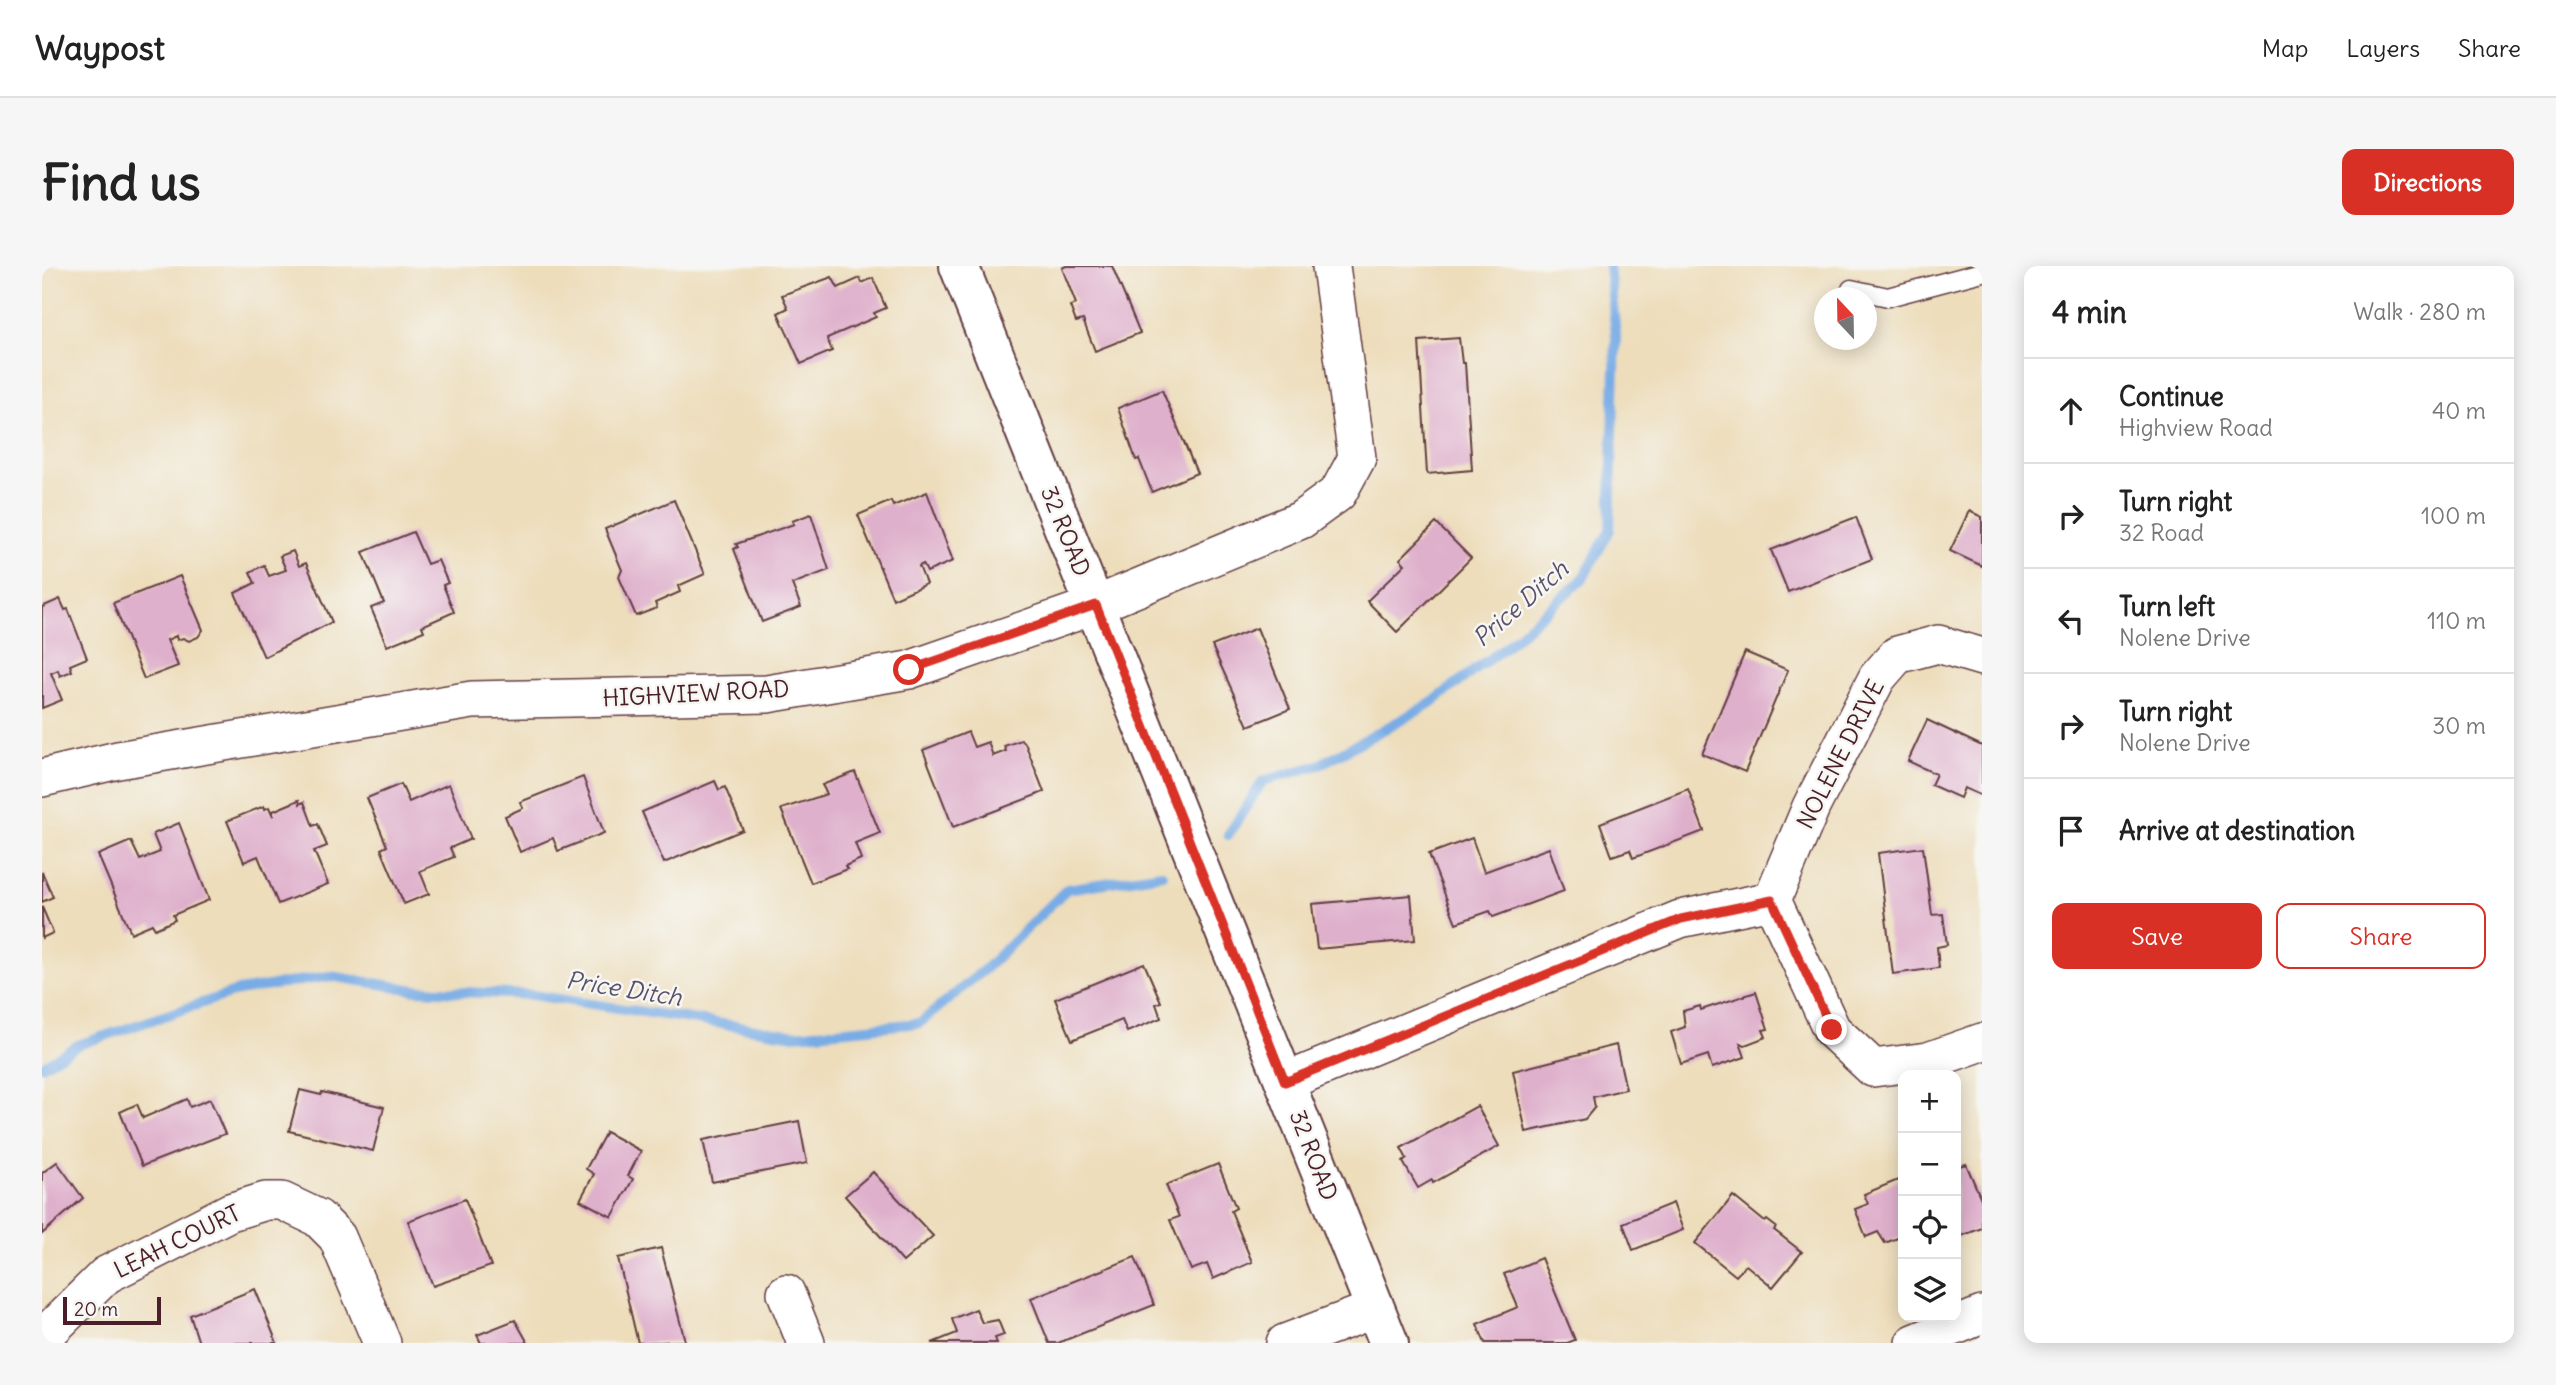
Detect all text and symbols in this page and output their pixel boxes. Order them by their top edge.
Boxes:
text: Waypost [35,27,165,69]
text: Map [2262,33,2308,63]
text: Layers [2346,33,2420,63]
text: Share [2458,33,2521,63]
button: Directions [2342,149,2514,215]
text: Find us [42,152,200,213]
north arrow [1814,287,1877,350]
text: 4 min [2052,293,2127,331]
text: Walk · 280 m [2353,297,2486,326]
text: Continue [2119,380,2224,413]
icon: ahead [2052,392,2090,430]
text: 40 m [2432,396,2486,425]
text: Highview Road [2119,413,2273,442]
street label: 32 ROAD [1035,482,1097,580]
text: Turn right [2119,485,2232,518]
icon: right [2052,497,2090,535]
text: 100 m [2421,501,2486,530]
text: 32 Road [2119,518,2204,547]
water label: Price Ditch [1466,553,1575,653]
text: Turn left [2119,590,2215,623]
icon: left [2052,602,2090,640]
text: 110 m [2427,606,2486,635]
text: Nolene Drive [2119,623,2251,652]
route start [893,654,924,685]
street label: HIGHVIEW ROAD [602,674,790,712]
street label: NOLENE DRIVE [1790,675,1890,833]
text: Turn right [2119,695,2232,728]
icon: right [2052,707,2090,745]
text: 30 m [2432,711,2486,740]
text: Nolene Drive [2119,728,2251,757]
icon: arrive [2052,812,2090,850]
text: Arrive at destination [2119,814,2355,847]
button: Save [2052,903,2262,969]
button: Share [2276,903,2486,969]
water label: Price Ditch [564,964,685,1012]
route end [1816,1014,1847,1045]
map controls [1898,1070,1961,1322]
button: + [1898,1070,1961,1133]
street label: 32 ROAD [1284,1106,1344,1204]
button: − [1898,1133,1961,1196]
button: locate [1898,1196,1961,1259]
street label: LEAH COURT [109,1198,245,1284]
button: layers [1898,1259,1961,1322]
scale bar [63,1294,161,1326]
text: 20 m [74,1297,118,1321]

